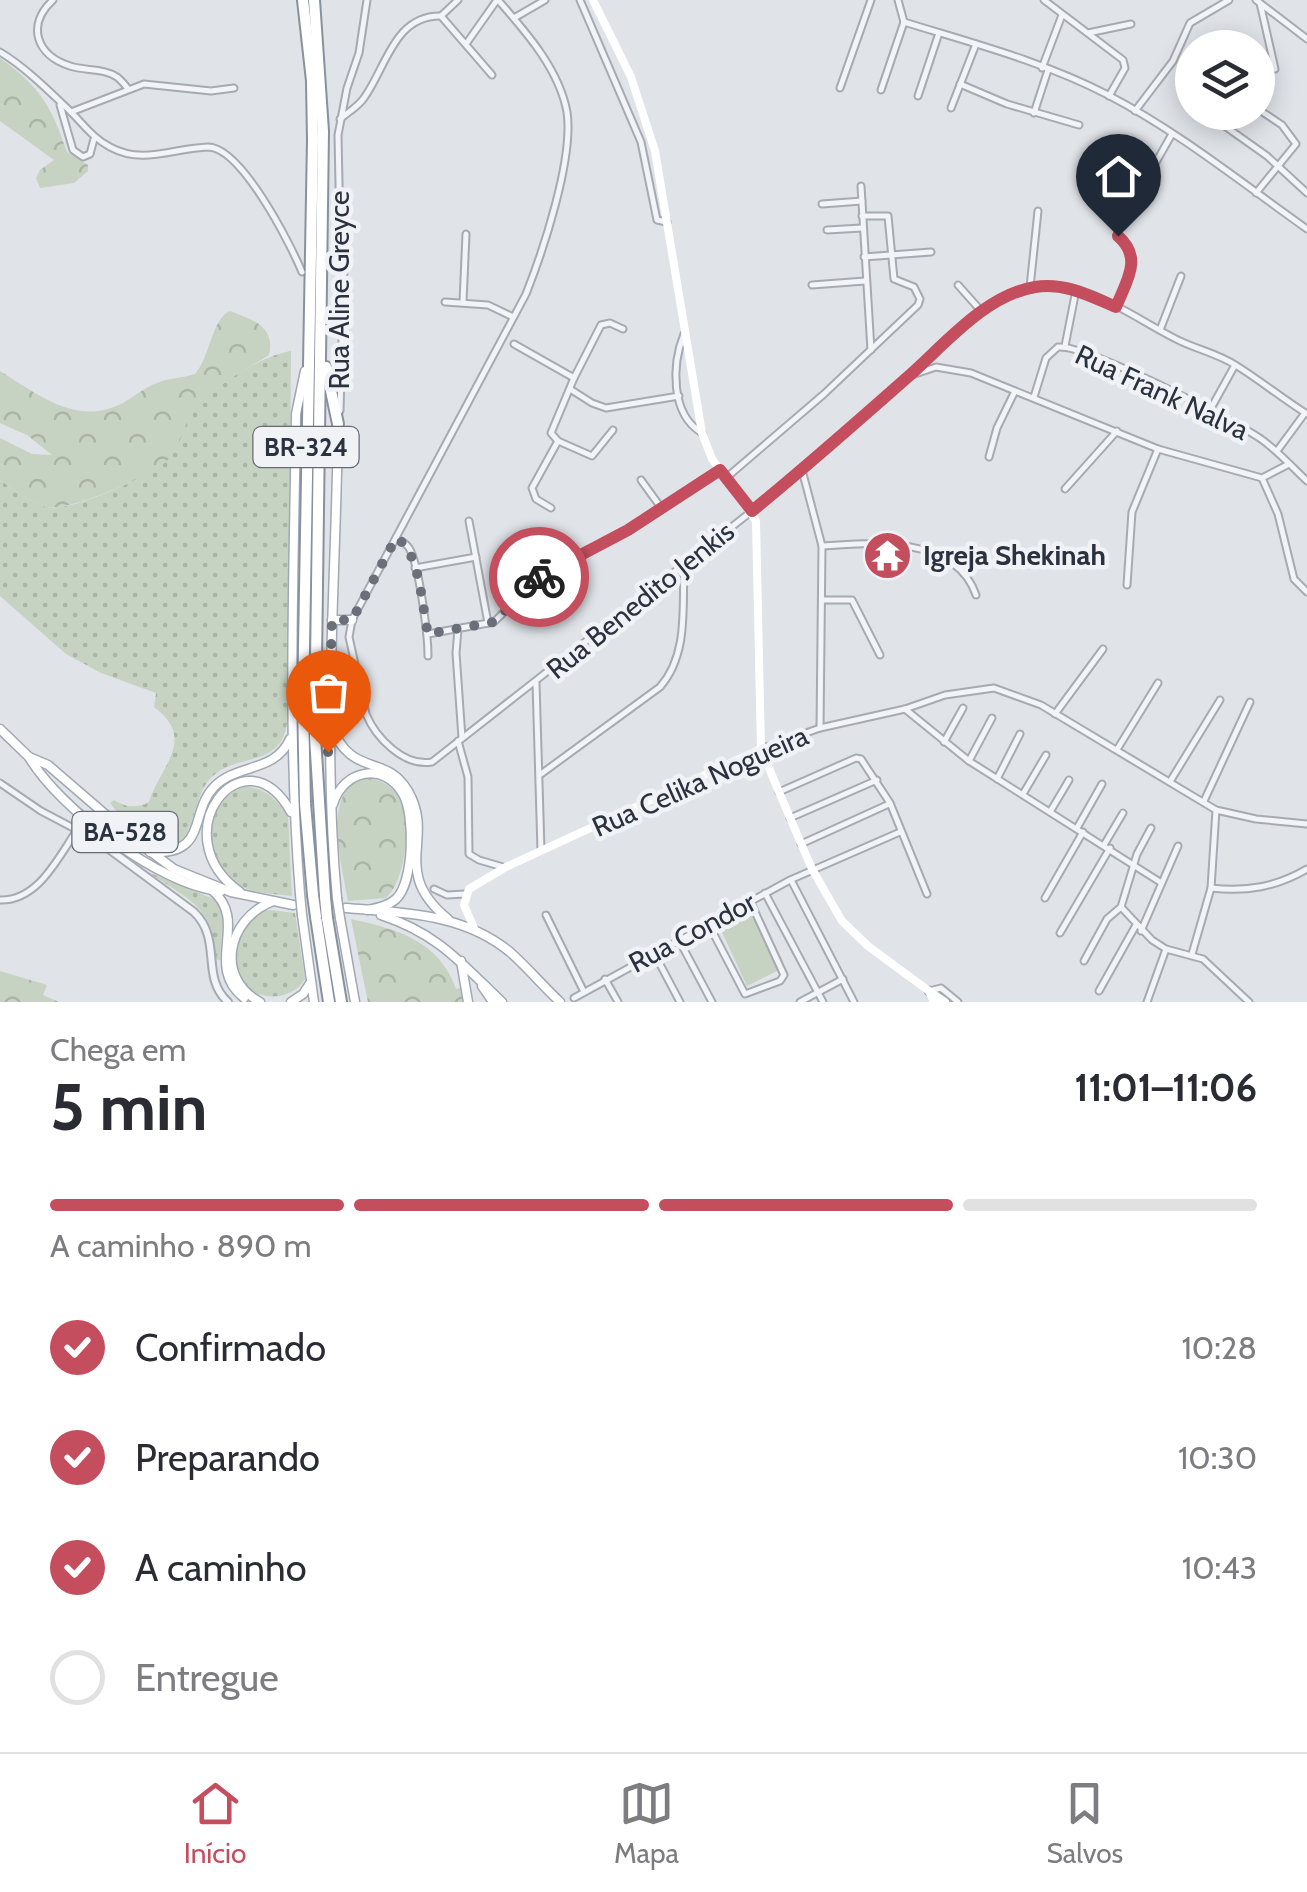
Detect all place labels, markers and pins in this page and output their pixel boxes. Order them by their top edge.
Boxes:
pin [1076,134,1161,237]
temple icon: Igreja Shekinah [862,529,914,581]
place label: Igreja Shekinah [923,538,1106,572]
pin [286,650,371,753]

